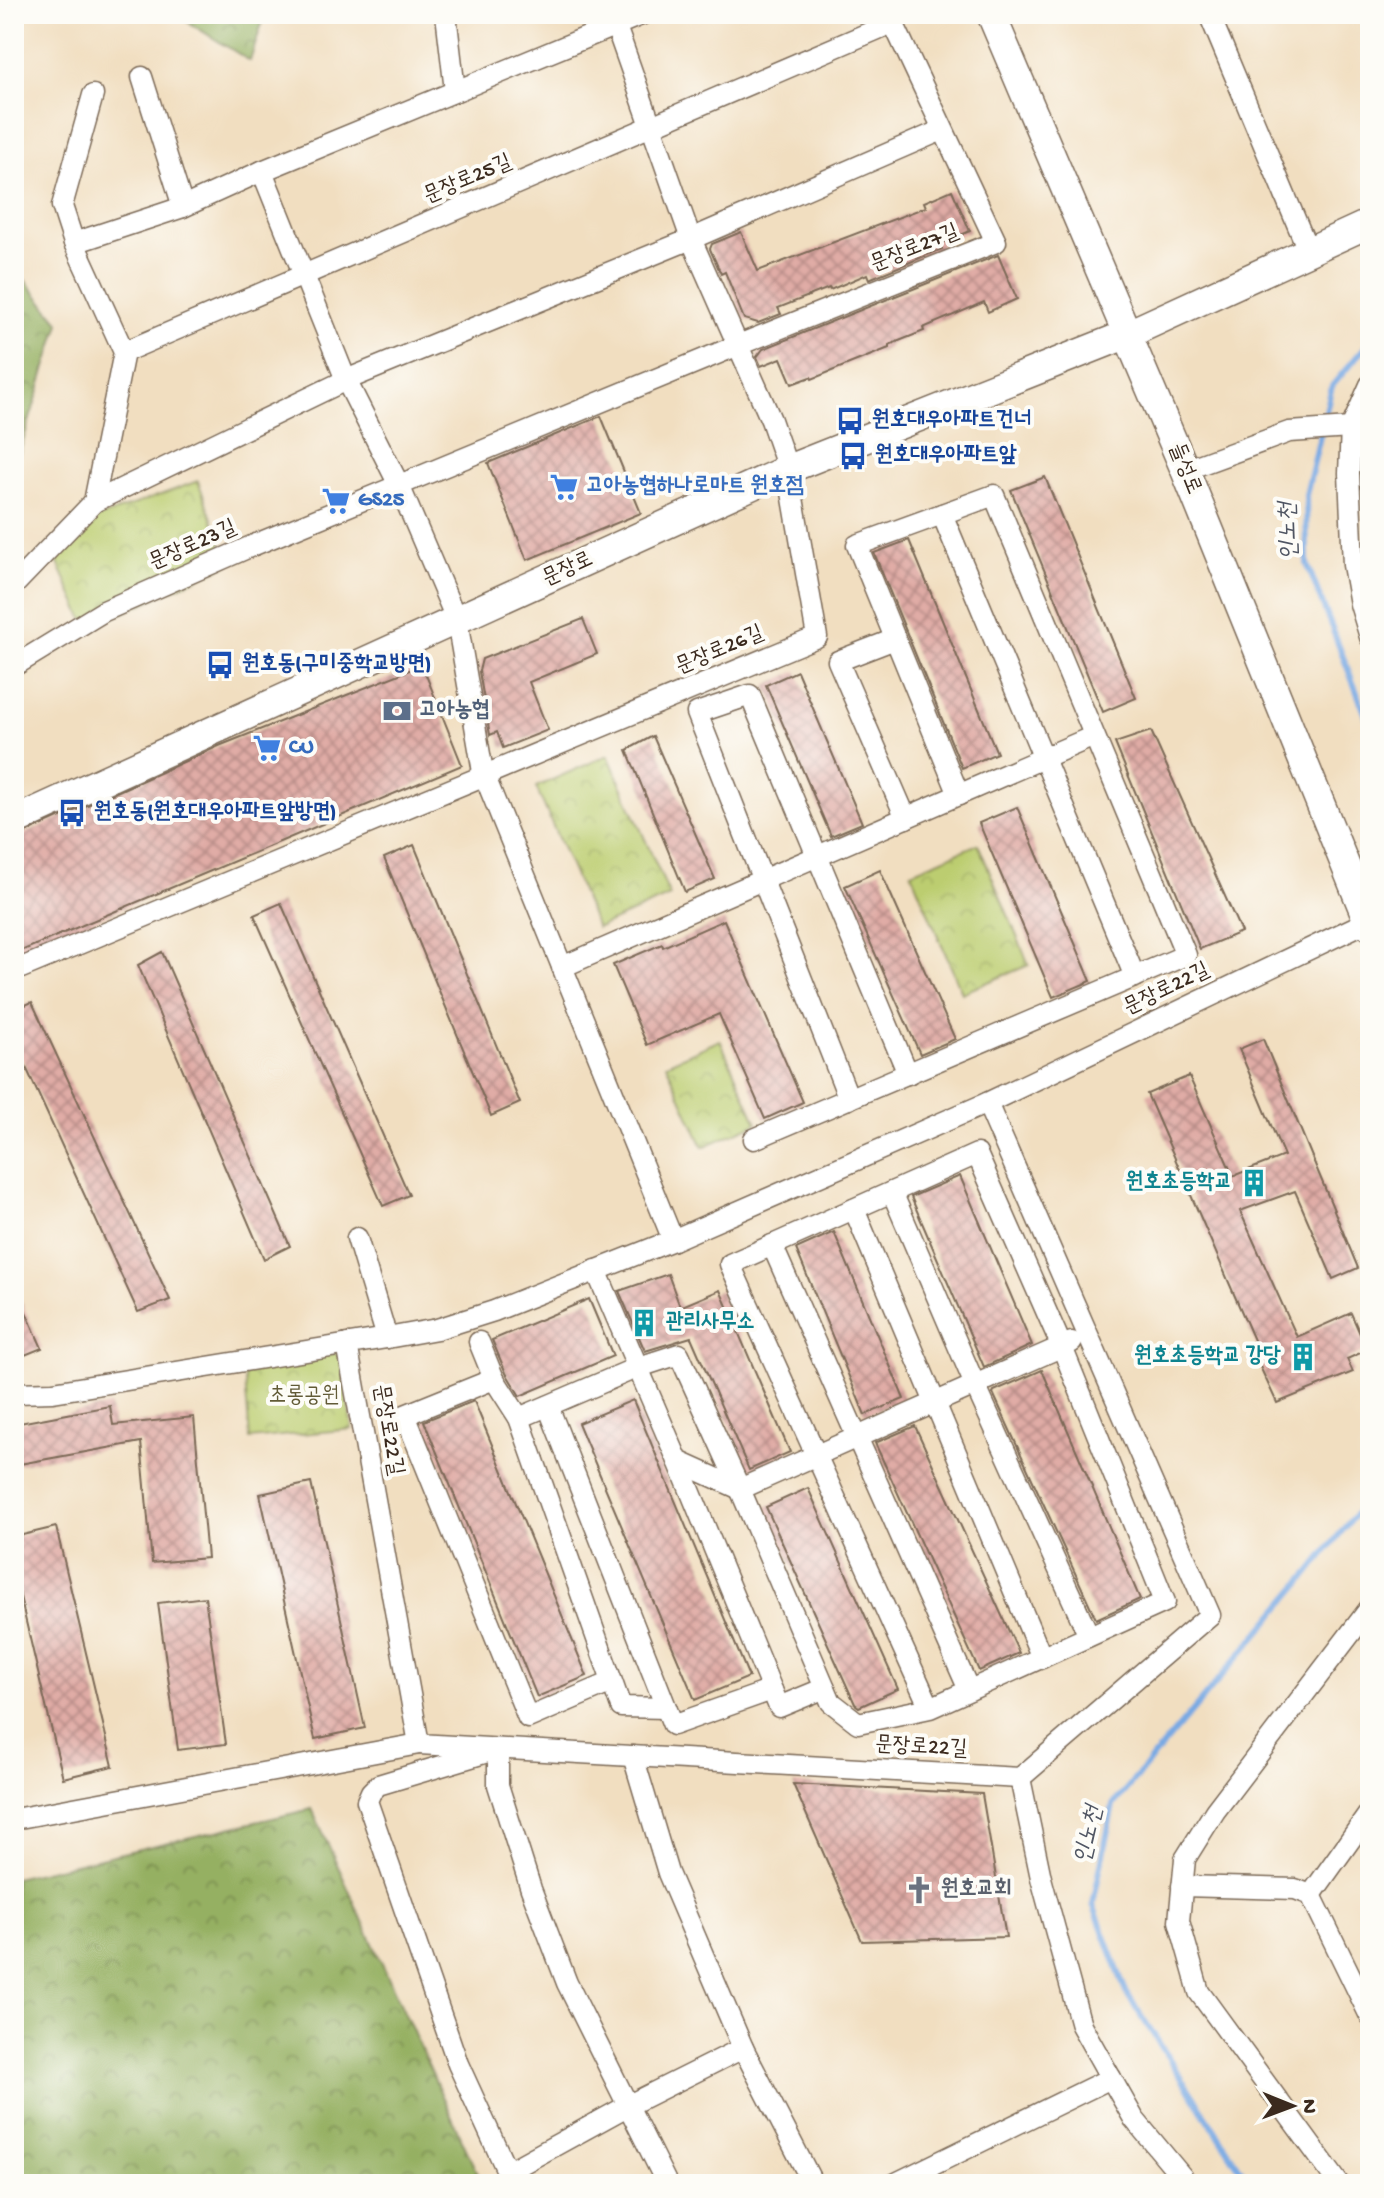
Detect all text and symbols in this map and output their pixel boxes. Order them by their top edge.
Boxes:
street label: 문장로25길 [420,150,516,210]
street label: 문장로27길 [867,219,963,278]
bus stop icon: 원호대우아파트건너 [835,406,865,436]
place label: 원호대우아파트건너 [872,408,1031,434]
street label: 들성로 [1162,440,1206,498]
bus stop icon: 원호대우아파트앞 [838,441,868,471]
place label: 원호대우아파트앞 [875,443,1017,469]
supermarket icon: 고아농협하나로마트 원호점 [549,472,579,502]
place label: 고아농협하나로마트 원호점 [586,474,804,500]
supermarket icon: GS25 [321,486,351,516]
place label: GS25 [358,488,405,514]
water label: 인노천 [1274,499,1306,560]
street label: 문장로23길 [145,515,241,577]
street label: 문장로 [538,547,598,593]
street label: 문장로26길 [672,621,768,681]
bus stop icon: 원호동(구미중학교방면) [205,650,235,680]
place label: 원호동(구미중학교방면) [242,652,432,678]
bank icon: 고아농협 [382,696,412,726]
place label: 고아농협 [419,698,490,724]
supermarket icon: CU [252,733,282,763]
place label: CU [288,735,314,761]
bus stop icon: 원호동(원호대우아파트앞방면) [57,798,87,828]
place label: 원호동(원호대우아파트앞방면) [94,800,337,826]
street label: 문장로22길 [1120,958,1214,1022]
building icon: 원호초등학교 [1239,1168,1269,1198]
place label: 원호초등학교 [1126,1170,1232,1196]
building icon: 관리사무소 [629,1308,659,1338]
place label: 관리사무소 [666,1310,755,1336]
building icon: 원호초등학교 강당 [1288,1342,1318,1372]
place label: 원호초등학교 강당 [1134,1344,1281,1370]
street label: 문장로22길 [366,1382,408,1478]
park label: 초롱공원 [269,1384,339,1410]
street label: 문장로22길 [874,1733,968,1763]
water label: 인노천 [1069,1801,1111,1866]
church icon: 원호교회 [904,1875,934,1905]
place label: 원호교회 [941,1877,1012,1903]
north arrow [1252,2066,1332,2146]
text: N [1295,2099,1321,2114]

